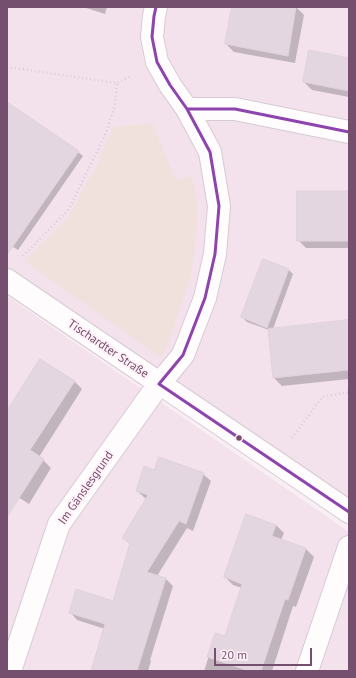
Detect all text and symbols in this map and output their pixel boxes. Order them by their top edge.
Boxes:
street label: Tischardter Straße [65,317,151,381]
unlabelled marker [234,433,244,443]
street label: Im Gänslesgrund [55,449,117,527]
scale bar [216,640,314,666]
text: 20 m [221,647,247,662]

